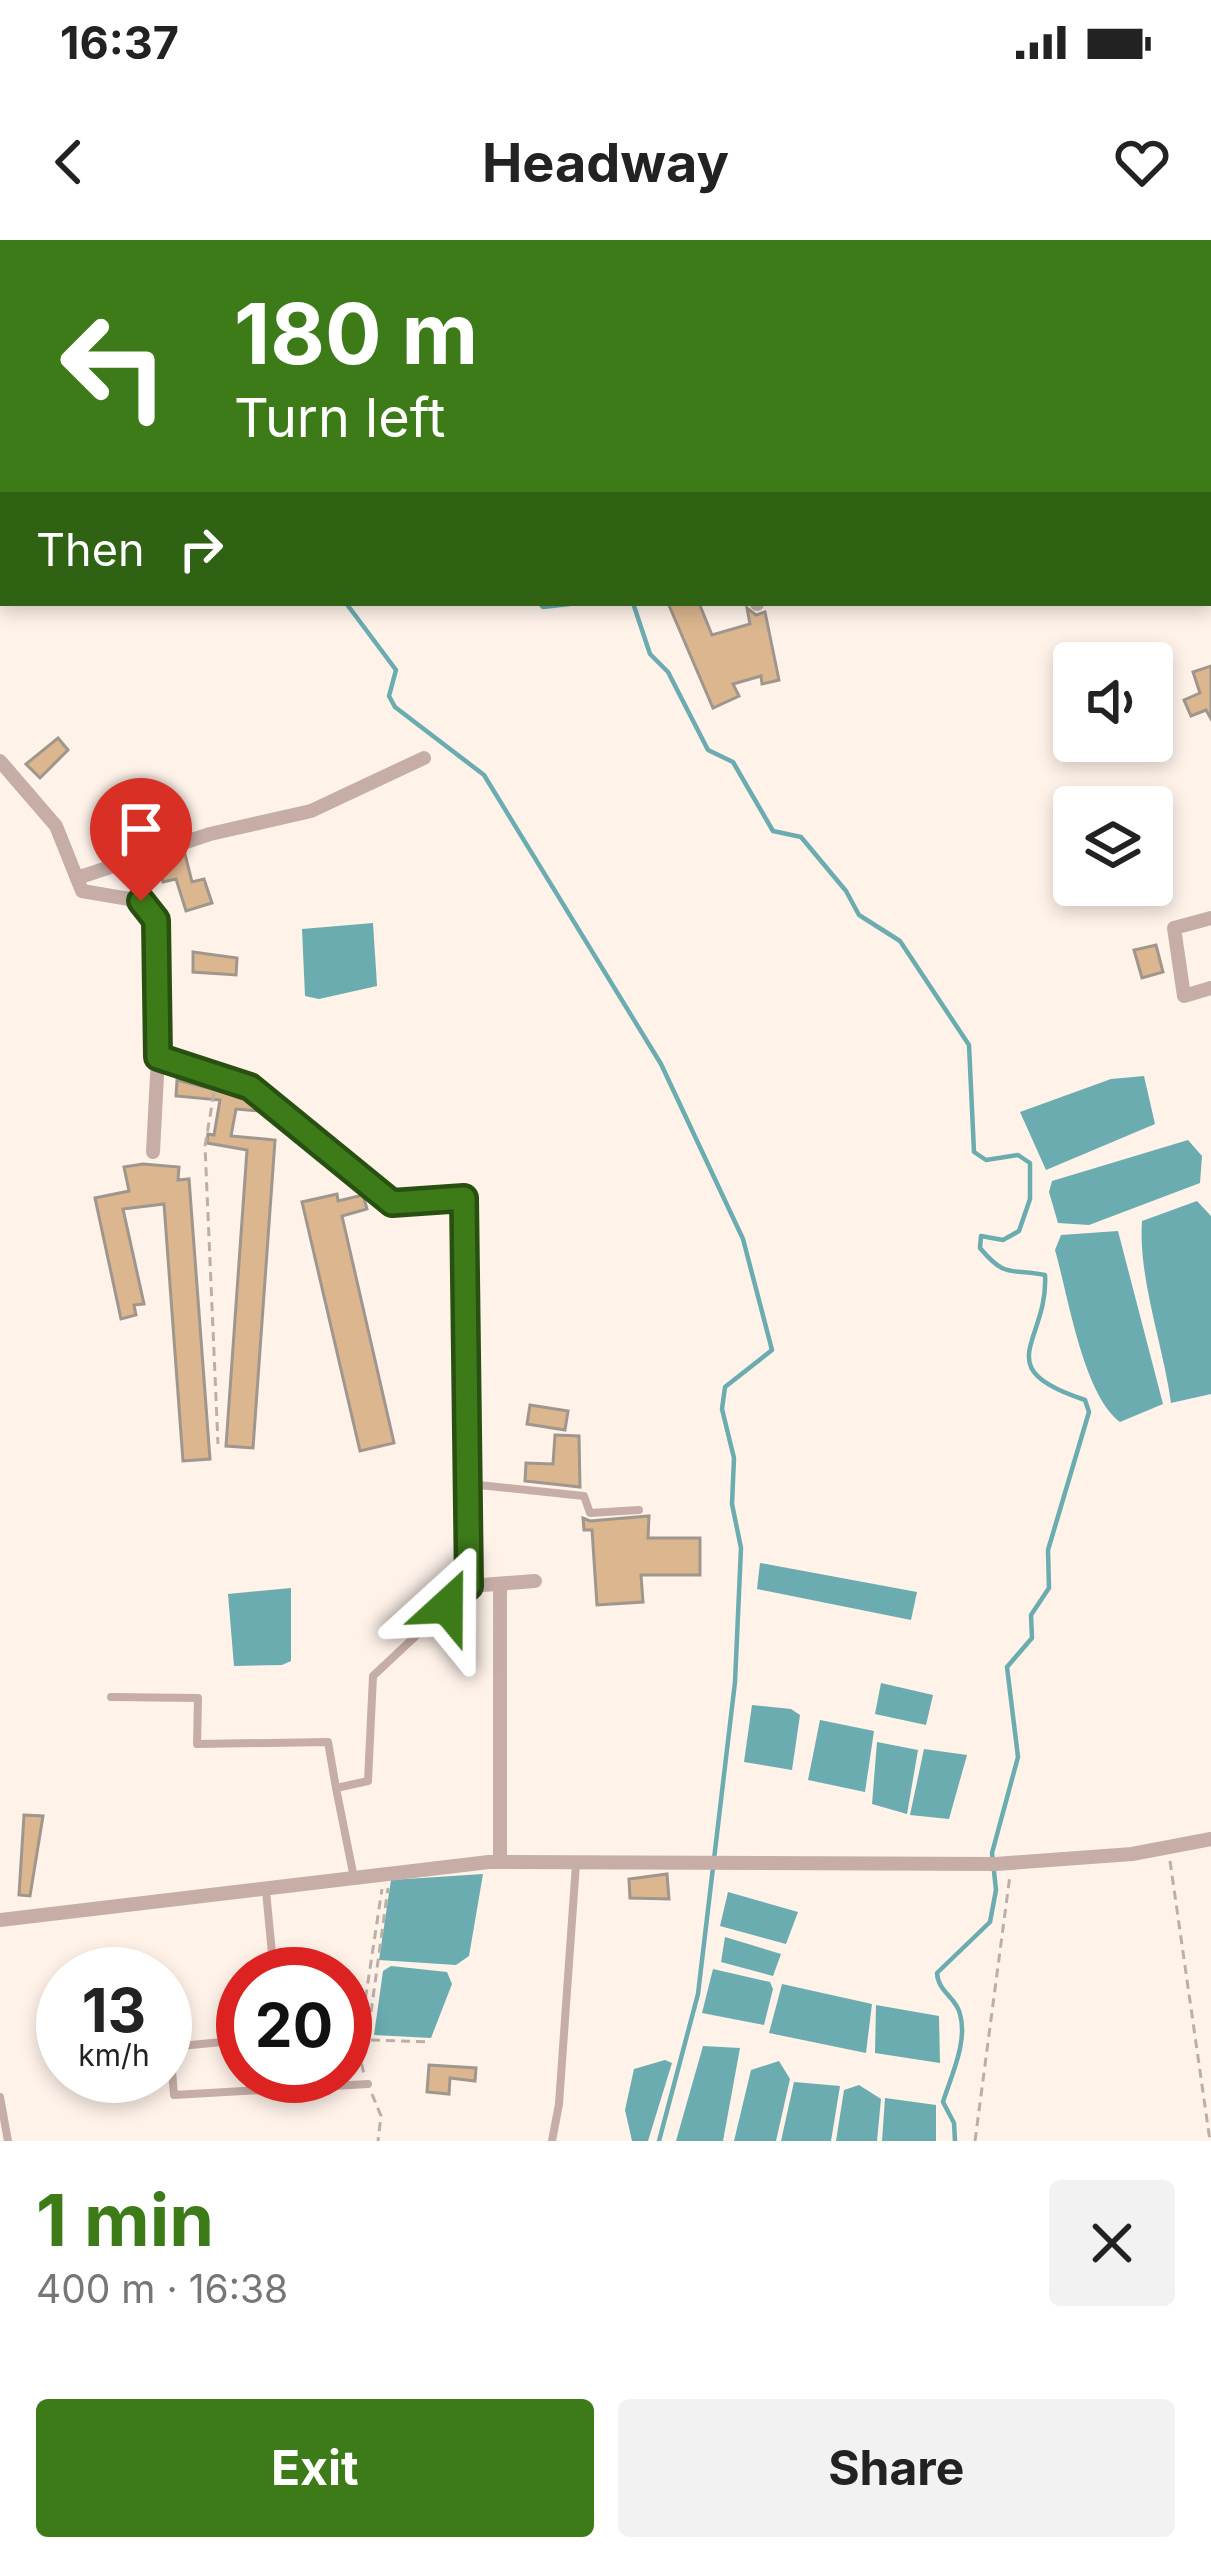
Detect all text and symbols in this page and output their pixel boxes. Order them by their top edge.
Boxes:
text: 16:37 [60,15,179,70]
icon: back [36,129,102,195]
icon: heart [1109,129,1175,195]
text: Headway [482,130,729,195]
text: 180 m [234,283,478,384]
icon: left [36,288,192,444]
text: Turn left [234,385,445,450]
icon: right [168,516,234,582]
text: Then [36,522,144,577]
map controls [1053,642,1173,906]
button: sound [1053,642,1173,762]
pin [90,778,192,901]
button: layers [1053,786,1173,906]
icon: arrive [108,796,174,862]
position arrow [384,1543,510,1669]
speed limit sign: 20 [216,1947,372,2103]
text: 13 [82,1974,146,2046]
text: km/h [78,2037,150,2073]
text: 1 min [36,2176,214,2263]
button: close [1049,2180,1175,2306]
text: 400 m · 16:38 [36,2265,288,2312]
button: Exit [36,2399,594,2537]
button: Share [618,2399,1175,2537]

